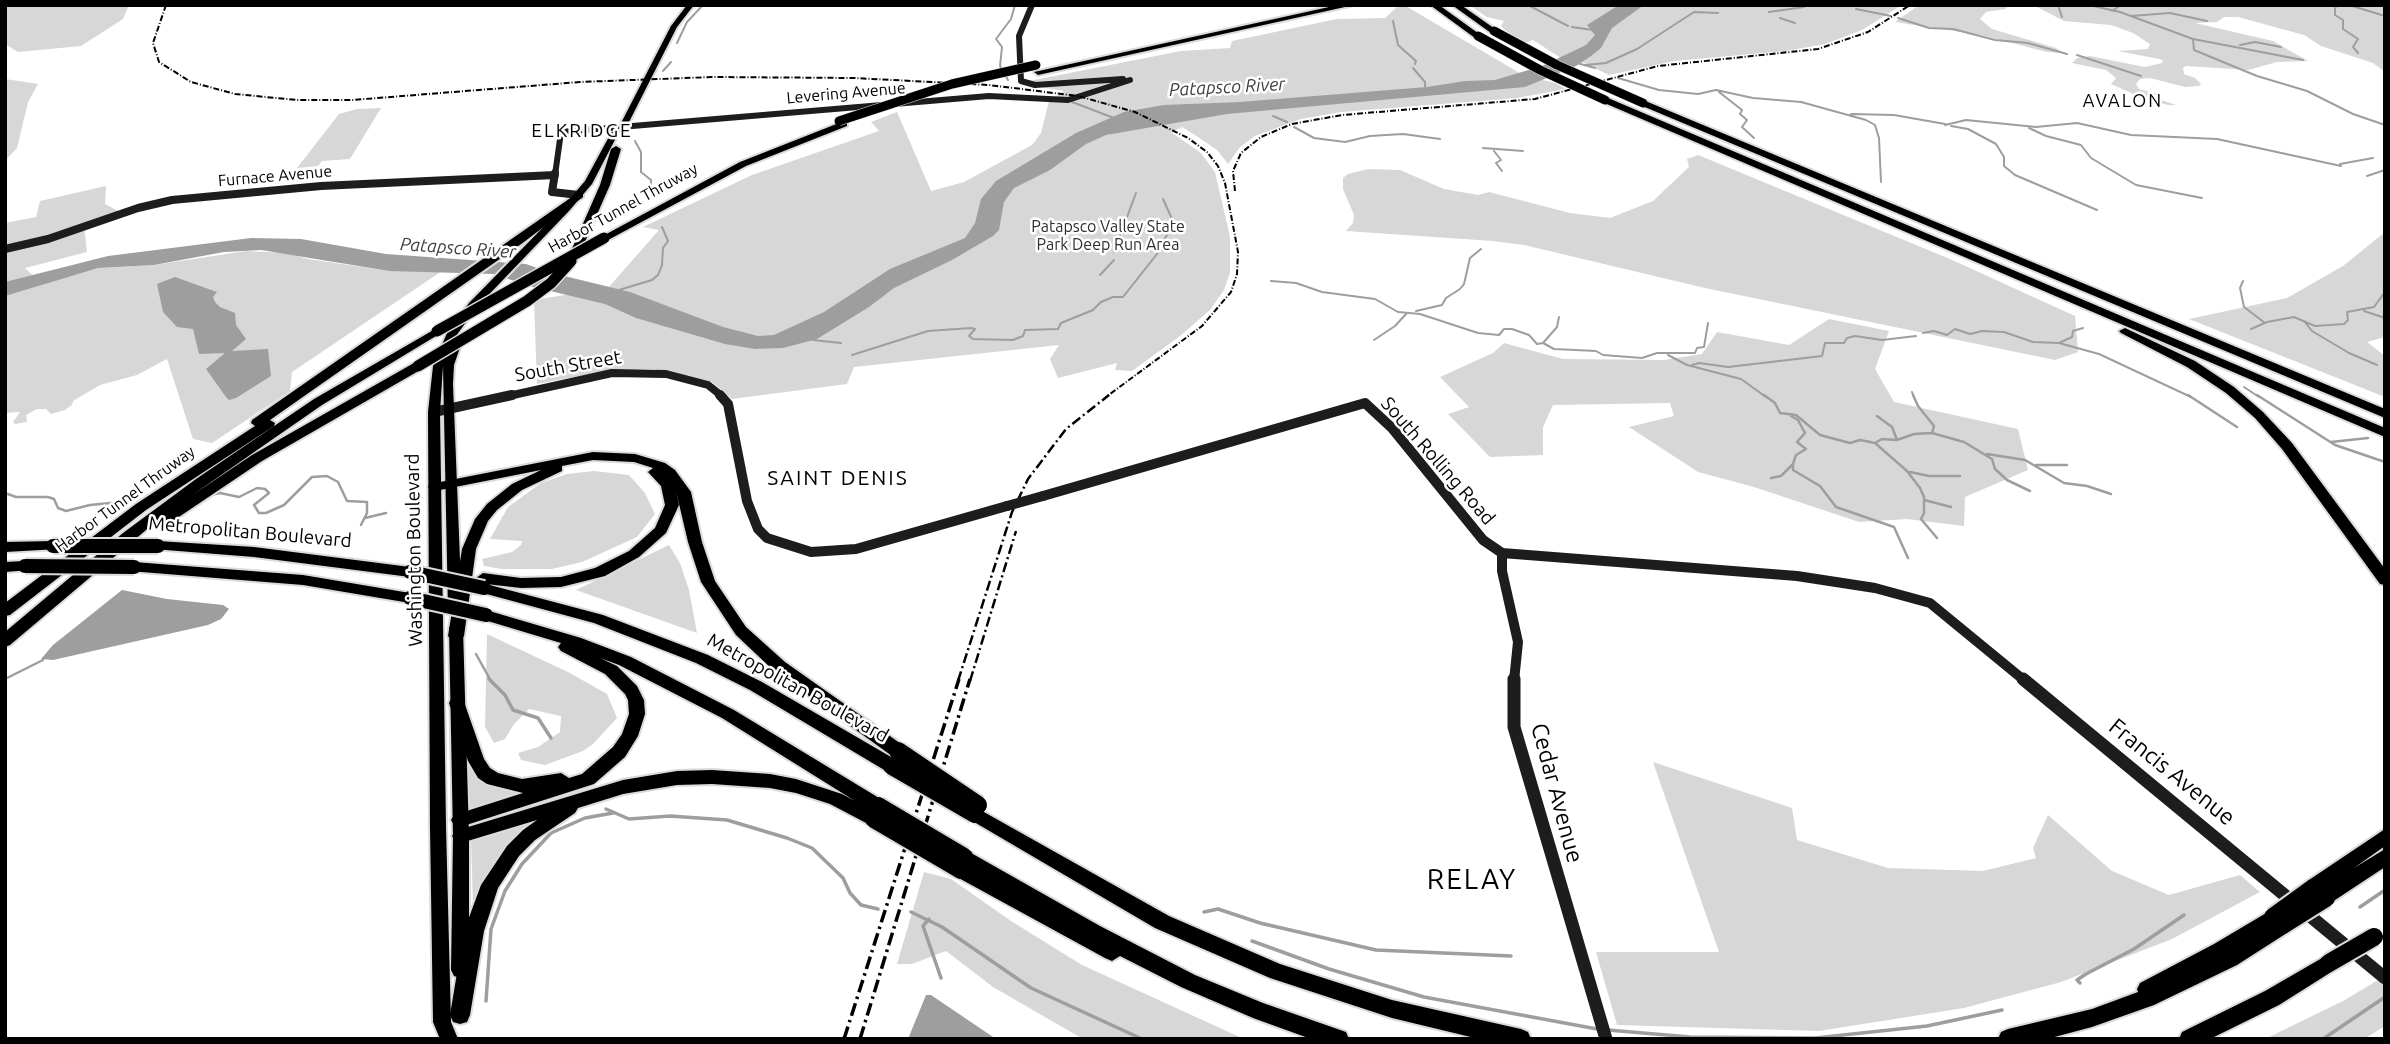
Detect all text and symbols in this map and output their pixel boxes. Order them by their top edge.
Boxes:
water label: Patapsco River [1168,73,1286,101]
street label: Levering Avenue [786,78,906,108]
district label: AVALON [2084,90,2162,112]
district label: ELKRIDGE [532,120,632,142]
street label: Harbor Tunnel Thruway [545,159,701,257]
street label: Furnace Avenue [217,161,333,191]
park label: Patapsco Valley State Park Deep Run Area [1031,217,1185,255]
water label: Patapsco River [399,233,517,263]
street label: South Street [513,345,623,387]
street label: South Rolling Road [1376,392,1500,530]
street label: Harbor Tunnel Thruway [51,442,199,556]
street label: Washington Boulevard [401,453,427,647]
district label: SAINT DENIS [769,465,907,491]
street label: Metropolitan Boulevard [147,512,353,552]
street label: Metropolitan Boulevard [703,629,893,747]
street label: Francis Avenue [2103,713,2241,831]
street label: Cedar Avenue [1525,720,1589,866]
district label: RELAY [1427,863,1517,897]

